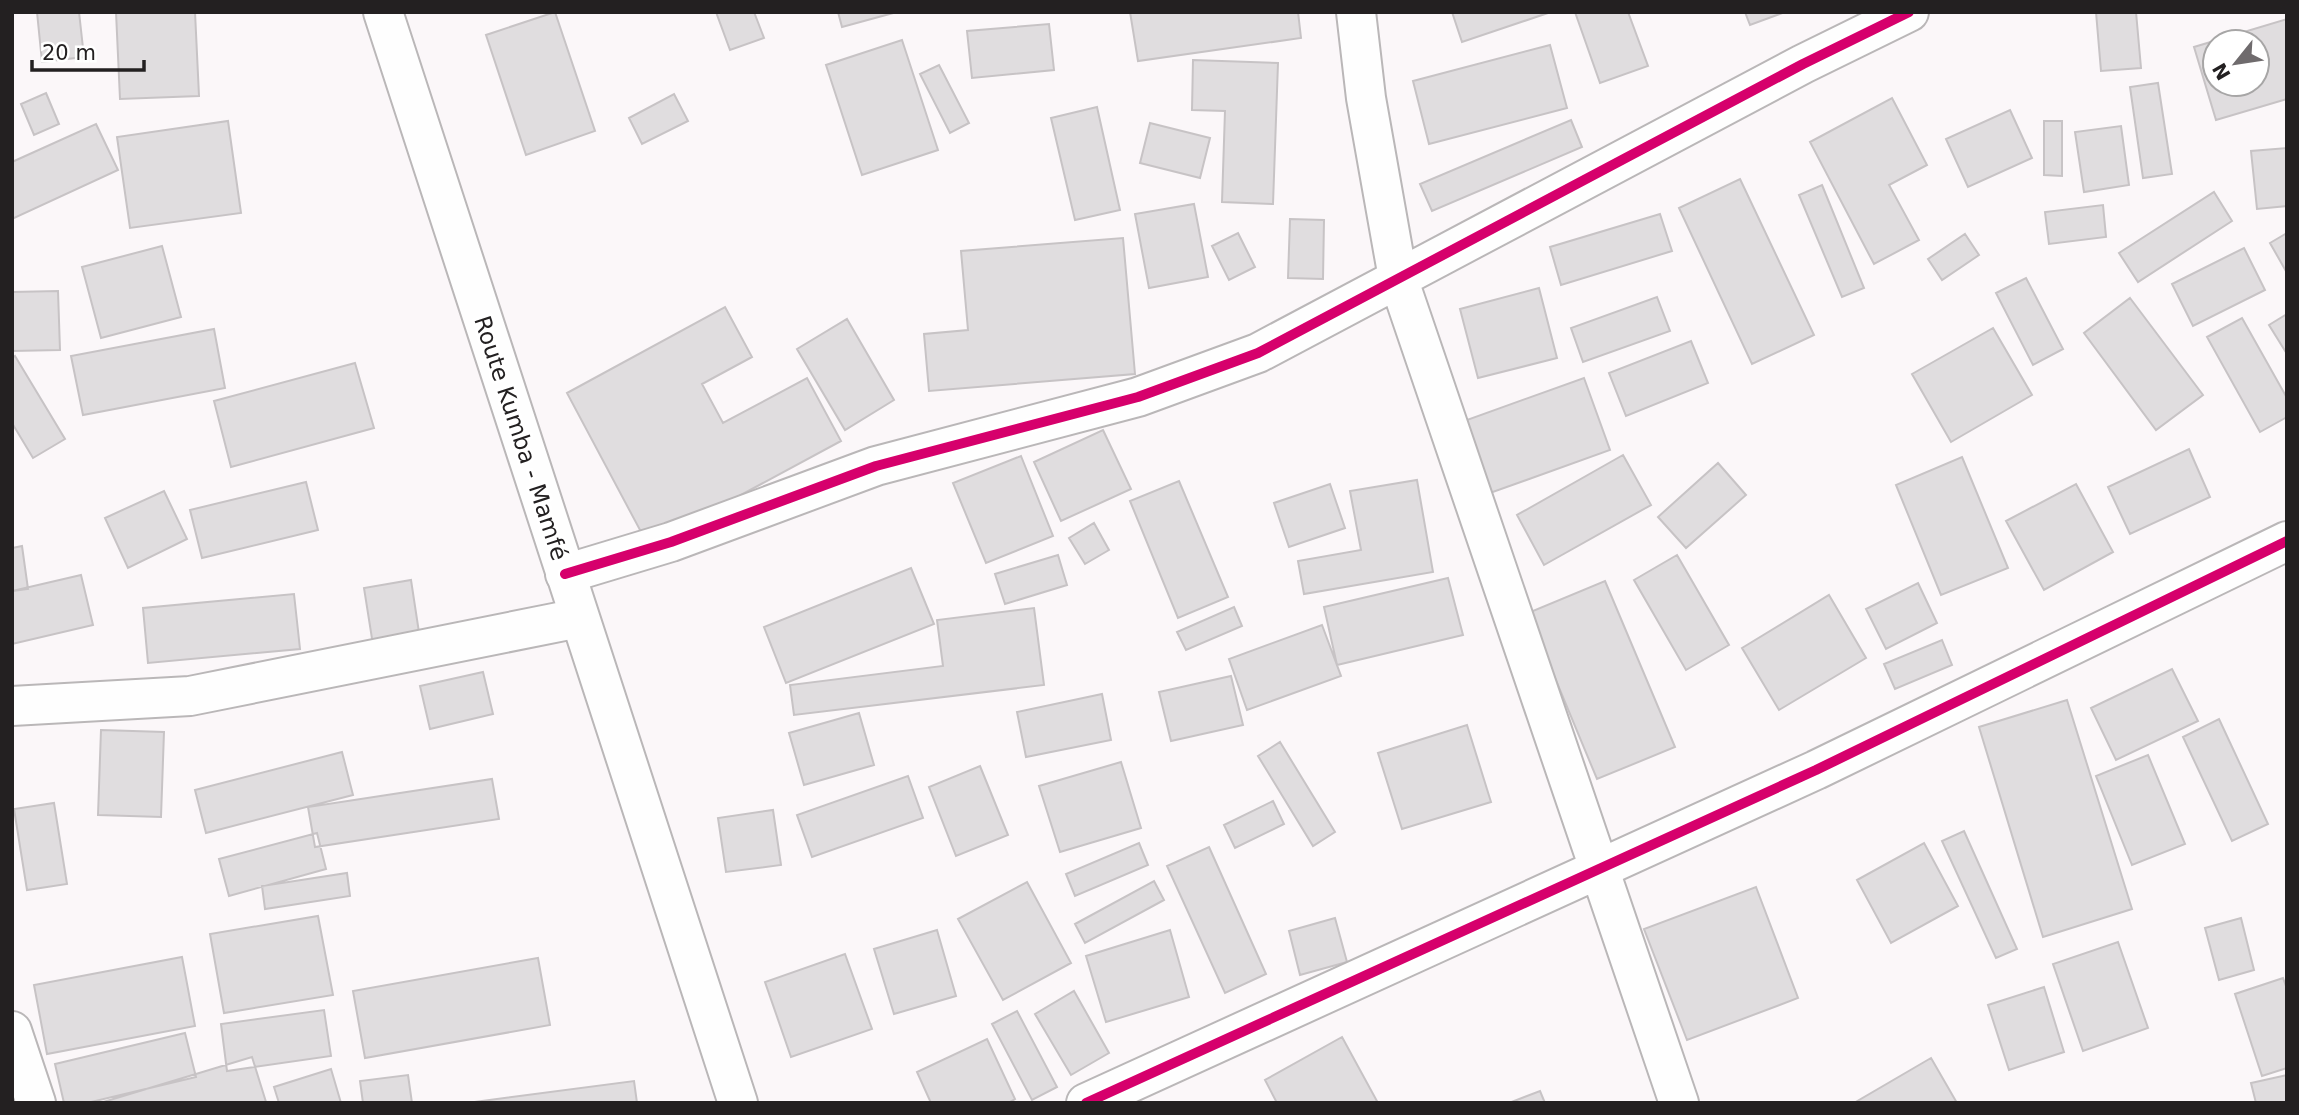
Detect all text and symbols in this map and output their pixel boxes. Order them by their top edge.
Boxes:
scale bar [32,28,144,72]
north arrow [2201,28,2271,98]
text: 20 m [42,41,96,65]
text: N [2208,59,2235,84]
street label: Route Kumba - Mamfé [469,313,573,563]

